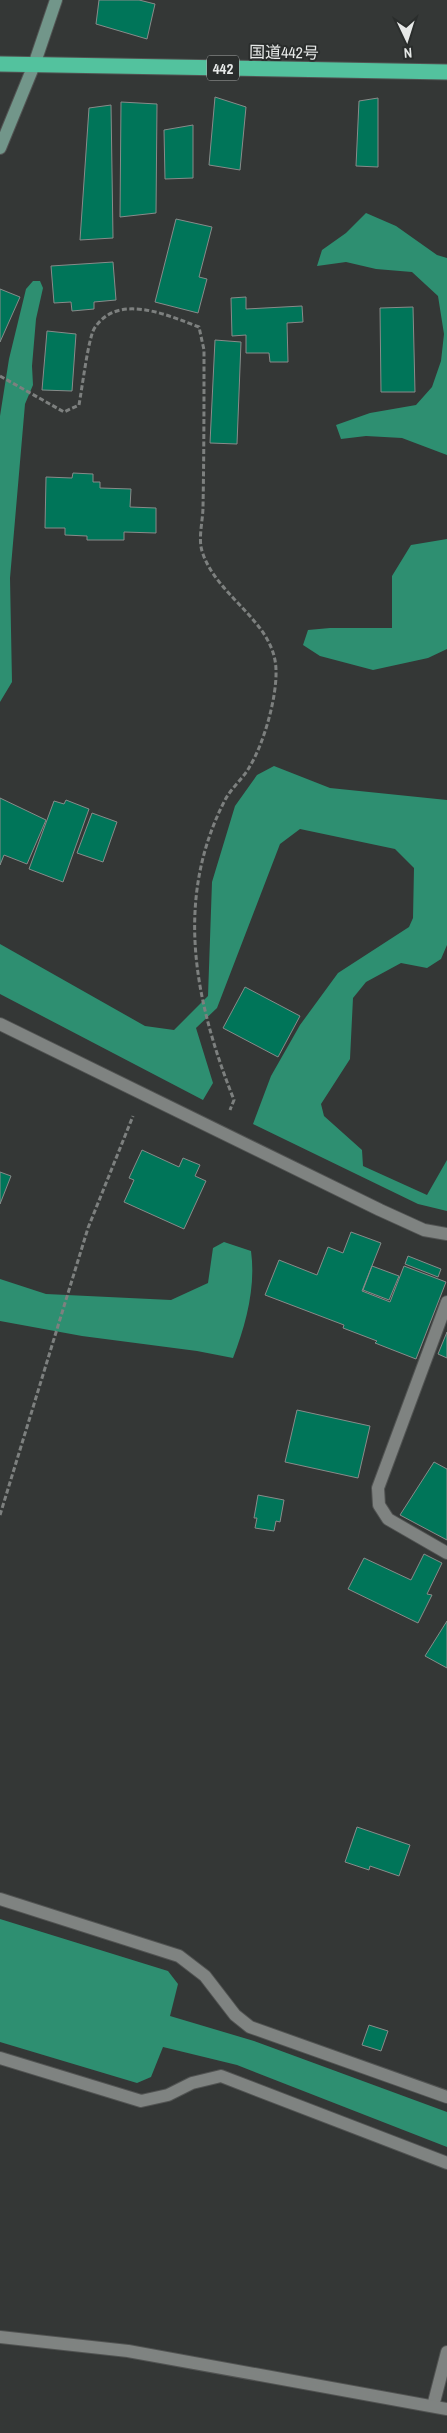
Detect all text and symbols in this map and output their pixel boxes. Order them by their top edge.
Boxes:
north arrow [382,15,432,65]
street label: 国道442号 [249,40,319,64]
text: N [403,44,413,62]
road number: 442 [207,56,239,80]

